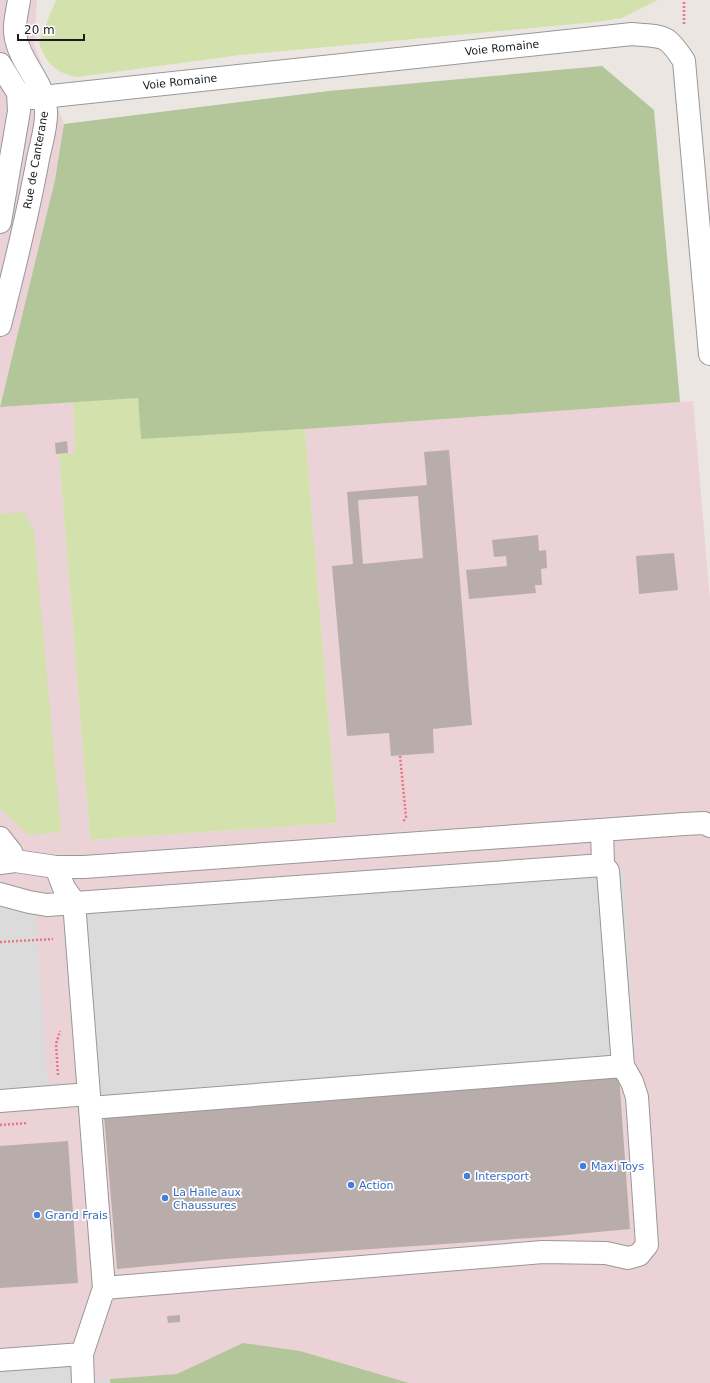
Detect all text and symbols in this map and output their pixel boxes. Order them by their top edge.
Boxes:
scale bar [18,16,84,42]
text: 20 m [24,23,55,37]
street label: Voie Romaine [464,38,540,58]
street label: Voie Romaine [142,72,218,92]
street label: Rue de Canterane [21,110,51,210]
place label: Maxi Toys [591,1160,644,1173]
marker: Maxi Toys [578,1161,588,1171]
place label: Intersport [475,1170,530,1183]
marker: Intersport [462,1171,472,1181]
place label: Action [359,1179,393,1192]
marker: Action [346,1180,356,1190]
place label: La Halle aux Chaussures [173,1186,241,1212]
marker: La Halle aux Chaussures [160,1193,170,1203]
place label: Grand Frais [45,1209,108,1222]
marker: Grand Frais [32,1210,42,1220]

